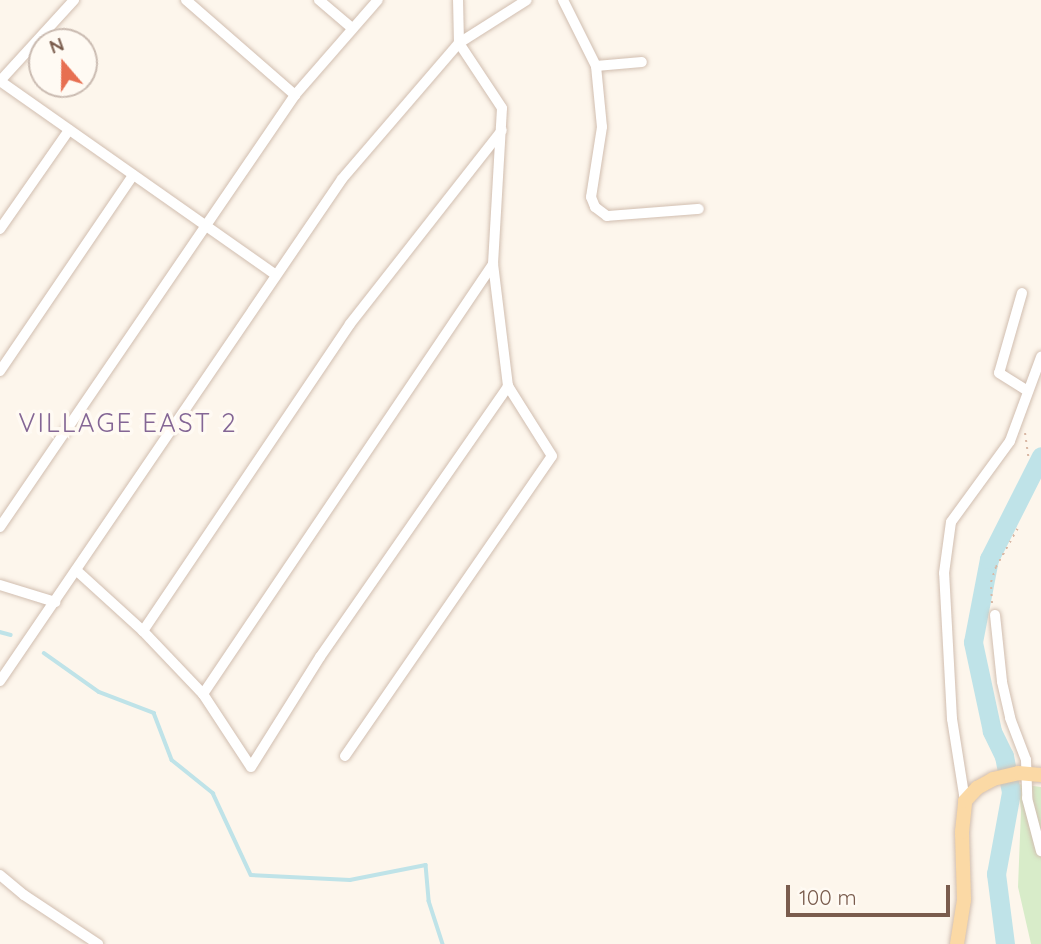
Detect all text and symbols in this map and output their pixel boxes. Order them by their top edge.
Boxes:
north arrow [28,28,98,98]
text: N [46,31,67,59]
district label: VILLAGE EAST 2 [20,407,236,439]
scale bar [789,870,954,914]
text: 100 m [799,884,857,910]

